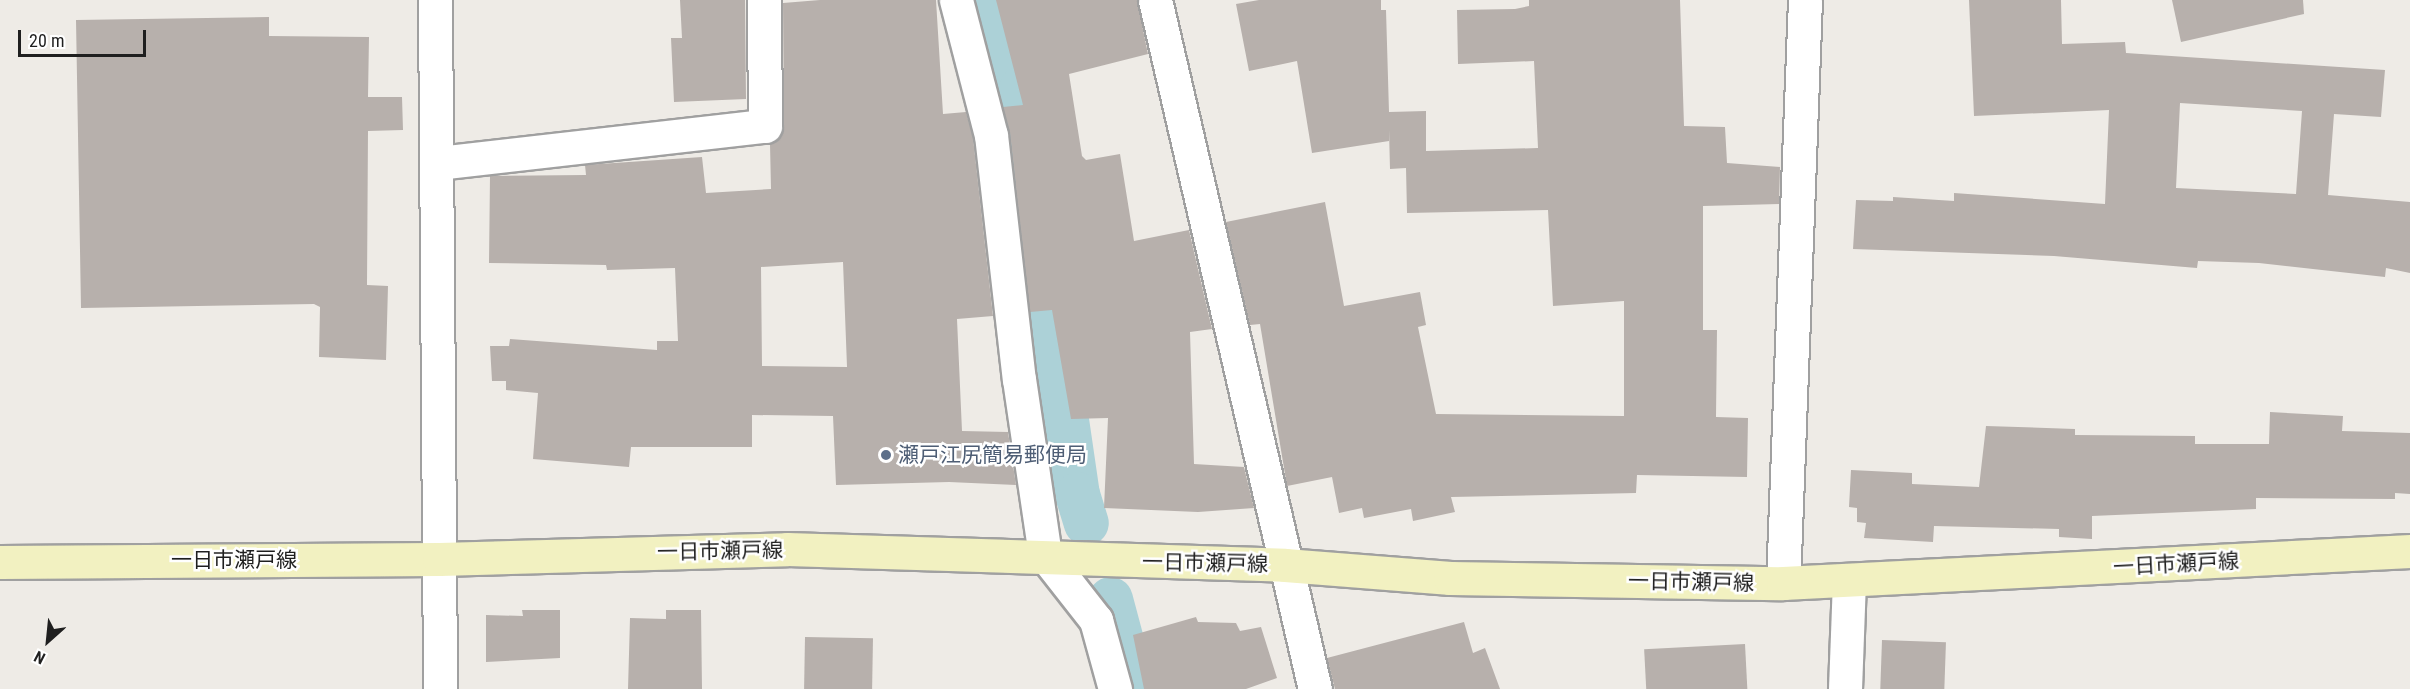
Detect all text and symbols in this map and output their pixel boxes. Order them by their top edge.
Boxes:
scale bar [21,18,148,56]
text: 20 m [29,30,64,51]
place label: 瀬戸江尻簡易郵便局 [898,442,1087,468]
marker: 瀬戸江尻簡易郵便局 [879,448,893,462]
street label: 一日市瀬戸線 [657,537,783,565]
street label: 一日市瀬戸線 [171,547,297,573]
street label: 一日市瀬戸線 [2112,548,2240,580]
street label: 一日市瀬戸線 [1142,549,1268,577]
street label: 一日市瀬戸線 [1628,568,1754,596]
north arrow [18,611,78,671]
text: N [31,647,48,668]

